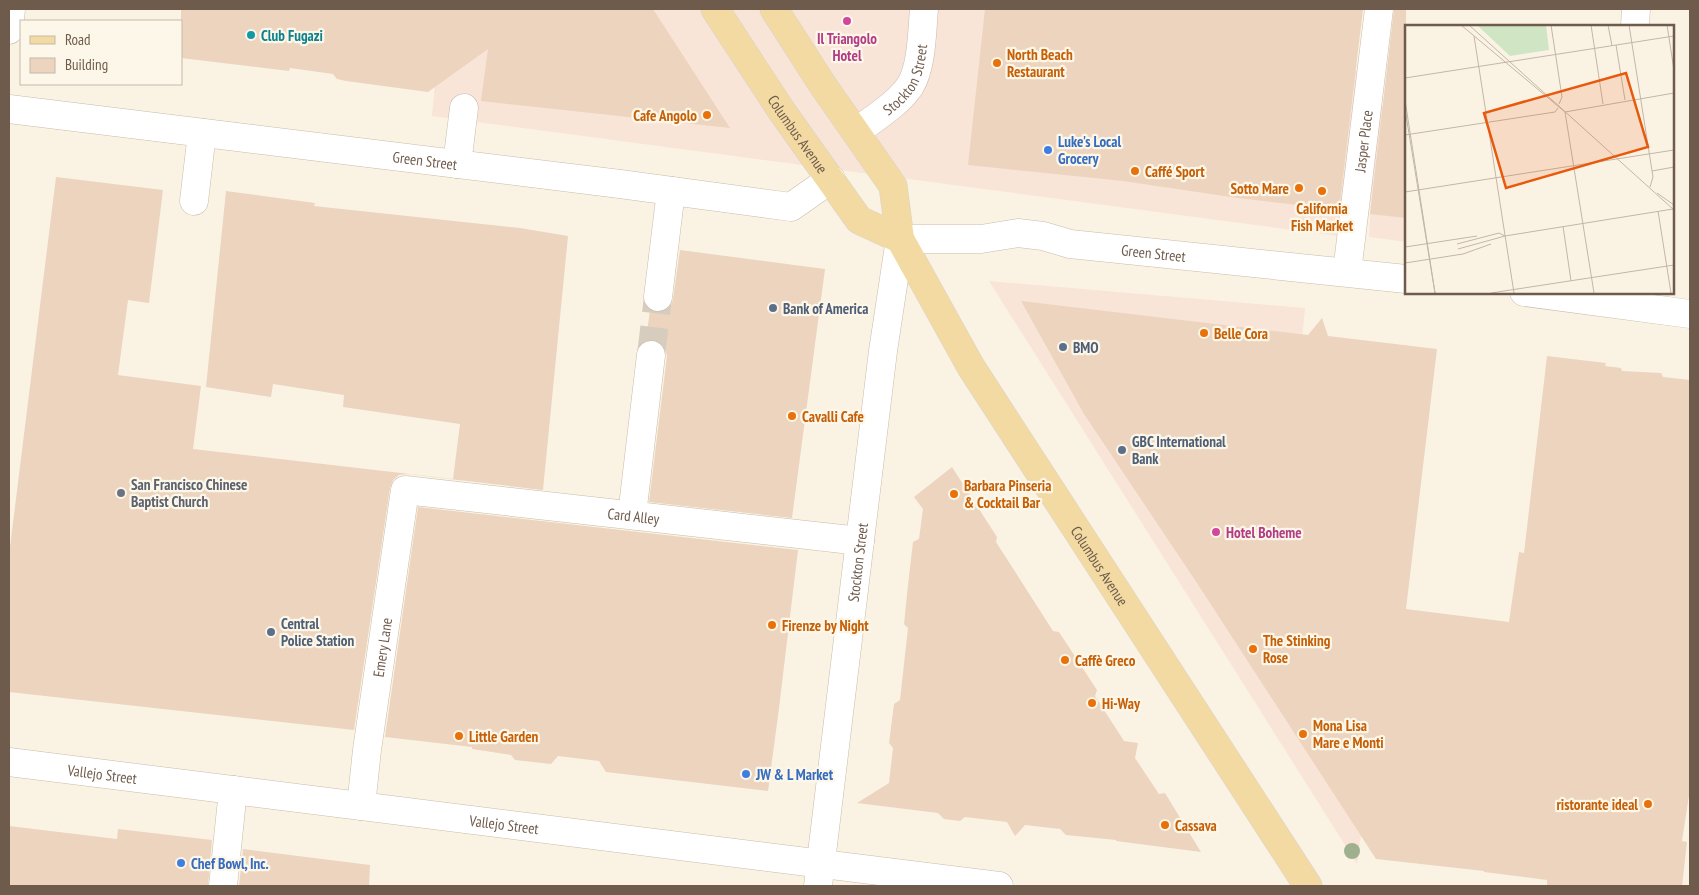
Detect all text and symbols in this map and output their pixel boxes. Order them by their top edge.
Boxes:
marker: Il Triangolo Hotel [841,15,853,27]
legend [20,20,182,85]
inset map [1405,25,1674,294]
place label: Club Fugazi [261,26,323,45]
marker: Club Fugazi [245,29,257,41]
place label: Il Triangolo Hotel [817,29,877,65]
text: Road [65,30,91,49]
street label: Stockton Street [879,43,931,119]
place label: North Beach Restaurant [1007,45,1073,81]
text: Building [65,55,108,74]
marker: North Beach Restaurant [991,57,1003,69]
street label: Columbus Avenue [764,91,832,177]
place label: Cafe Angolo [633,106,697,125]
marker: Cafe Angolo [701,109,713,121]
street label: Jasper Place [1350,109,1376,174]
place label: Luke's Local Grocery [1058,132,1122,168]
marker: Luke's Local Grocery [1042,144,1054,156]
street label: Green Street [392,147,458,173]
place label: Caffé Sport [1145,162,1205,181]
marker: Caffé Sport [1129,165,1141,177]
place label: Sotto Mare [1230,179,1289,198]
marker: Sotto Mare [1293,182,1305,194]
marker: California Fish Market [1316,185,1328,197]
place label: California Fish Market [1291,199,1354,235]
street label: Green Street [1120,240,1187,265]
place label: Bank of America [783,299,868,318]
marker: Bank of America [767,302,779,314]
place label: Belle Cora [1214,324,1268,343]
marker: Belle Cora [1198,327,1210,339]
place label: BMO [1073,338,1099,357]
marker: BMO [1057,341,1069,353]
place label: Cavalli Cafe [802,407,864,426]
marker: Cavalli Cafe [786,410,798,422]
place label: GBC International Bank [1132,432,1226,468]
marker: GBC International Bank [1116,444,1128,456]
place label: San Francisco Chinese Baptist Church [131,475,248,511]
place label: Barbara Pinseria & Cocktail Bar [964,476,1051,512]
marker: San Francisco Chinese Baptist Church [115,487,127,499]
marker: Barbara Pinseria & Cocktail Bar [948,488,960,500]
street label: Card Alley [607,503,661,528]
street label: Stockton Street [843,522,872,603]
street label: Columbus Avenue [1067,522,1133,609]
place label: Hotel Boheme [1226,523,1302,542]
marker: Hotel Boheme [1210,526,1222,538]
place label: Central Police Station [281,614,355,650]
street label: Emery Lane [368,616,396,678]
place label: Firenze by Night [782,616,869,635]
marker: Firenze by Night [766,619,778,631]
marker: Central Police Station [265,626,277,638]
place label: The Stinking Rose [1263,631,1331,667]
marker: The Stinking Rose [1247,643,1259,655]
place label: Caffè Greco [1075,651,1136,670]
marker: Caffè Greco [1059,654,1071,666]
place label: Hi-Way [1102,694,1141,713]
marker: Hi-Way [1086,697,1098,709]
place label: Mona Lisa Mare e Monti [1313,716,1384,752]
place label: Little Garden [469,727,539,746]
marker: Mona Lisa Mare e Monti [1297,728,1309,740]
marker: Little Garden [453,730,465,742]
street label: Vallejo Street [66,760,138,787]
place label: JW & L Market [755,765,834,784]
marker: JW & L Market [740,768,752,780]
place label: ristorante ideal [1556,795,1638,814]
marker: ristorante ideal [1642,798,1654,810]
street label: Vallejo Street [467,810,540,838]
place label: Cassava [1175,816,1217,835]
marker: Cassava [1159,819,1171,831]
place label: Chef Bowl, Inc. [191,854,269,873]
marker: Chef Bowl, Inc. [175,857,187,869]

